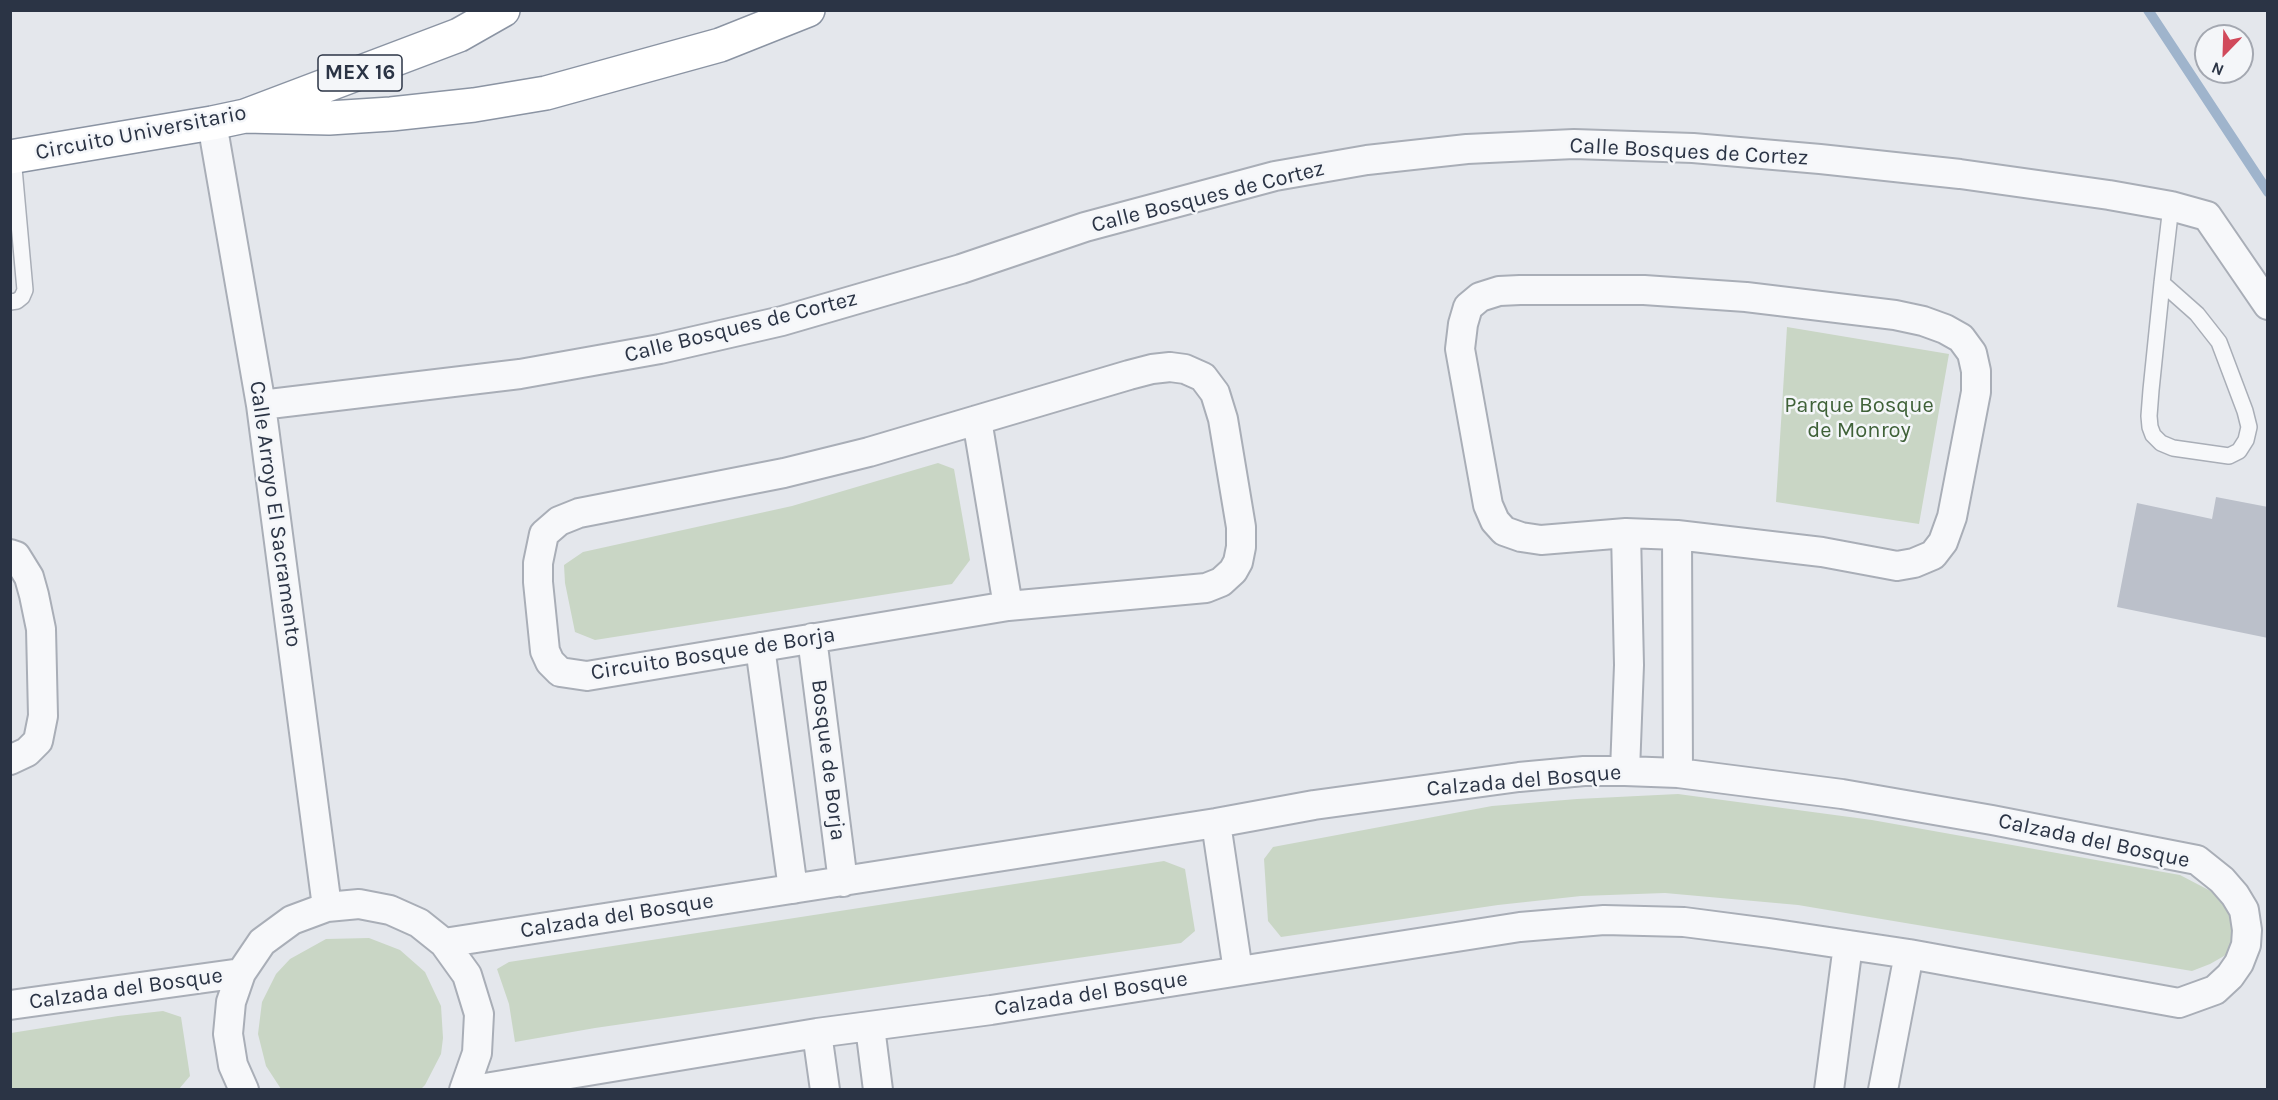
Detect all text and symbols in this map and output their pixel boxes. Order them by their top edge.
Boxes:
north arrow [2194,24,2254,84]
road number: MEX 16 [318,55,402,91]
text: N [2209,58,2227,80]
street label: Circuito Universitario [33,100,249,166]
street label: Calle Bosques de Cortez [1569,133,1809,171]
street label: Calle Bosques de Cortez [1089,155,1327,239]
street label: Calle Bosques de Cortez [622,285,860,369]
street label: Calle Arroyo El Sacramento [243,379,307,649]
park label: Parque Bosque de Monroy [1784,393,1934,445]
street label: Circuito Bosque de Borja [589,622,837,686]
street label: Bosque de Borja [805,678,851,842]
street label: Calzada del Bosque [1426,759,1622,803]
street label: Calzada del Bosque [1996,808,2192,874]
street label: Calzada del Bosque [519,888,715,944]
street label: Calzada del Bosque [28,962,224,1016]
street label: Calzada del Bosque [993,966,1189,1022]

